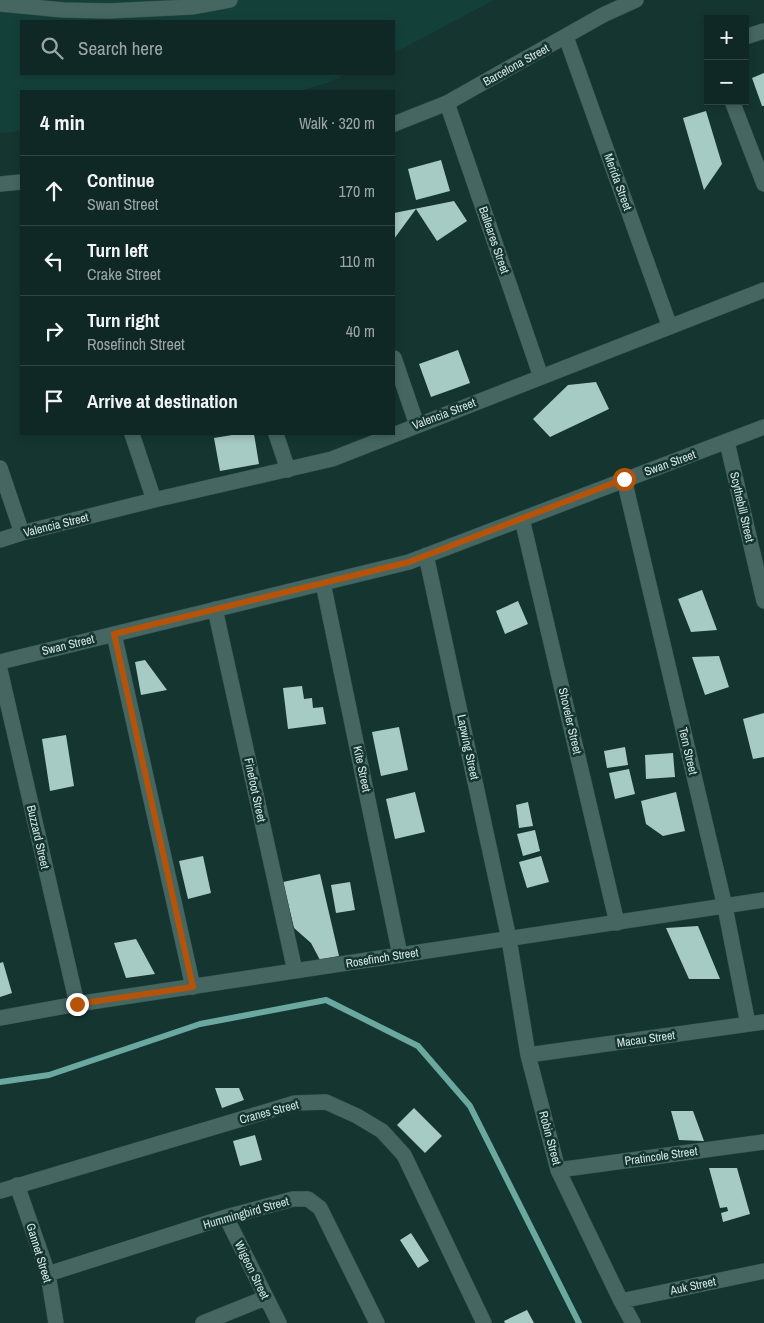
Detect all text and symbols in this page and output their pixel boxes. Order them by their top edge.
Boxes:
map controls [704,15,749,105]
button: + [704,15,749,60]
search box [20,20,395,75]
icon: search [38,34,66,62]
text: Search here [78,35,163,61]
street label: Barcelona Street [480,40,552,90]
button: − [704,60,749,105]
text: 4 min [40,108,85,137]
text: Walk · 320 m [299,112,375,134]
street label: Merida Street [600,151,636,213]
text: Continue [87,167,155,193]
icon: ahead [40,177,68,205]
text: 170 m [339,180,375,202]
text: Swan Street [87,193,158,215]
street label: Balleares Street [475,204,513,276]
text: Turn left [87,237,148,263]
icon: left [40,247,68,275]
text: 110 m [339,250,375,272]
text: Crake Street [87,263,161,285]
text: Turn right [87,307,159,333]
icon: right [40,317,68,345]
text: 40 m [346,320,375,342]
text: Rosefinch Street [87,333,185,355]
icon: arrive [40,387,68,415]
text: Arrive at destination [87,388,238,414]
street label: Valencia Street [410,395,478,433]
street label: Swan Street [642,446,698,480]
route start [613,468,636,491]
street label: Scythebill Street [726,470,758,544]
street label: Valencia Street [22,509,90,541]
street label: Swan Street [40,631,96,659]
street label: Shoveler Street [555,686,585,756]
street label: Lapwing Street [453,713,483,781]
street label: Tern Street [675,726,701,777]
street label: Kite Street [349,745,375,794]
street label: Finefoot Street [240,756,270,824]
street label: Buzzard Street [23,803,53,871]
street label: Rosefinch Street [345,944,420,972]
route end [66,993,89,1016]
street label: Macau Street [616,1027,676,1051]
street label: Cranes Street [238,1096,301,1128]
street label: Robin Street [535,1109,565,1167]
street label: Pratincole Street [624,1143,699,1169]
street label: Hummingbird Street [201,1193,291,1233]
street label: Gannet Street [22,1221,56,1285]
street label: Wigeon Street [231,1238,273,1302]
street label: Auk Street [668,1273,717,1299]

